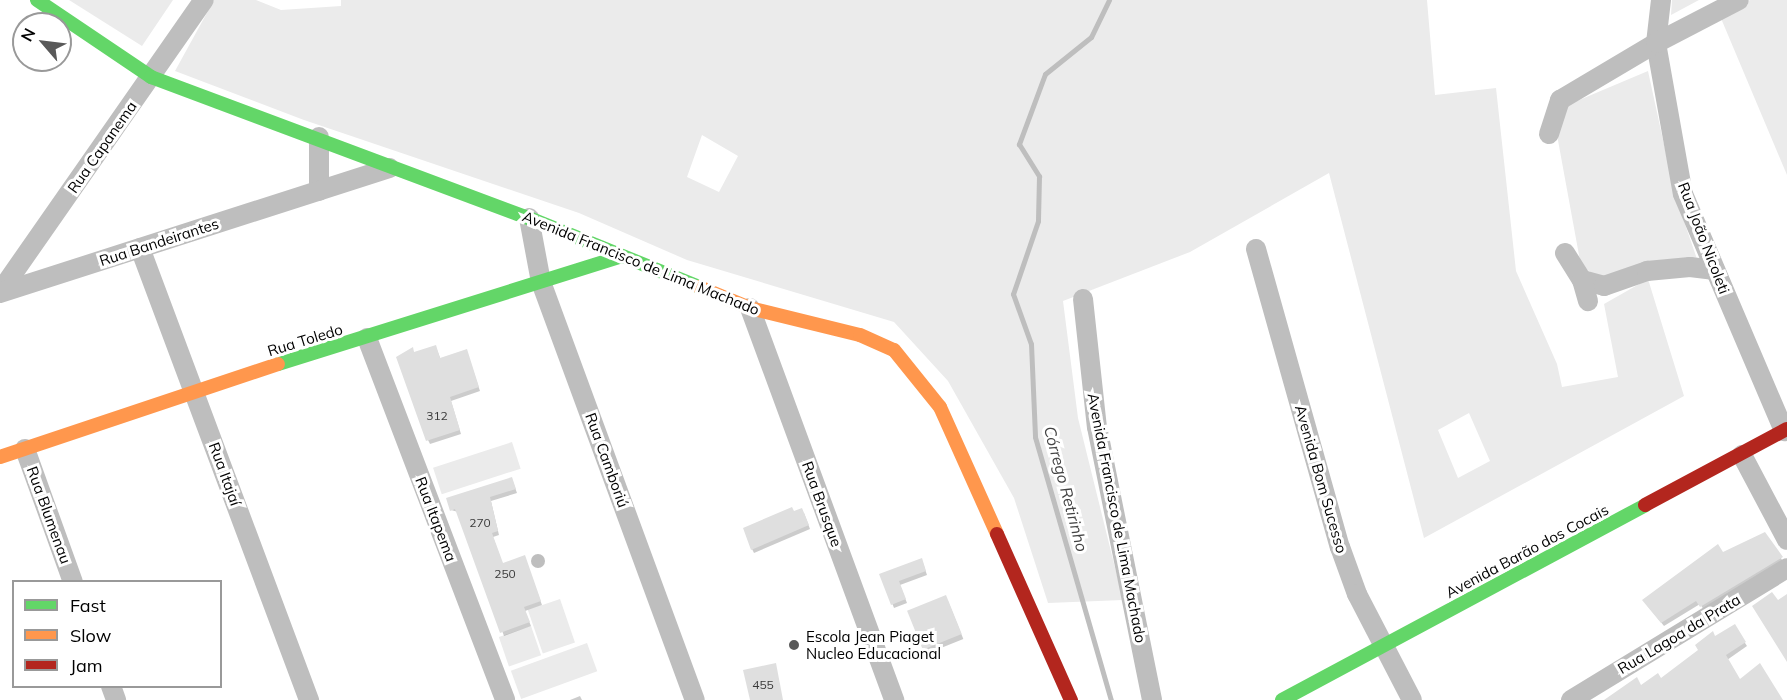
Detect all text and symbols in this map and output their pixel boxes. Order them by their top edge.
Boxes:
north arrow [12,12,72,72]
text: N [16,24,40,45]
street label: Rua Capanema [64,98,140,196]
street label: Rua João Nicoleti [1674,180,1734,296]
street label: Avenida Francisco de Lima Machado [520,207,762,319]
street label: Rua Bandeirantes [97,214,221,270]
street label: Rua Toledo [265,320,345,360]
street label: Avenida Francisco de Lima Machado [1084,392,1150,644]
street label: Avenida Bom Sucesso [1291,403,1351,555]
house number: 312 [426,409,448,423]
street label: Rua Camboriú [582,410,632,510]
water label: Córrego Retirinho [1040,424,1092,554]
street label: Rua Itajaí [205,440,245,508]
street label: Rua Brusque [798,459,846,549]
street label: Rua Blumenau [23,464,75,566]
street label: Rua Itapema [412,474,460,564]
street label: Avenida Barão dos Cocais [1443,500,1611,602]
house number: 270 [469,516,491,530]
house number: 250 [494,567,516,581]
legend [12,580,222,688]
street label: Rua Lagoa da Prata [1614,590,1744,678]
text: Fast [70,594,106,617]
text: Slow [70,624,111,647]
place label: Escola Jean Piaget Nucleo Educacional [806,627,941,662]
marker: Escola Jean Piaget Nucleo Educacional [787,638,801,652]
text: Jam [70,654,103,677]
house number: 455 [752,678,774,692]

